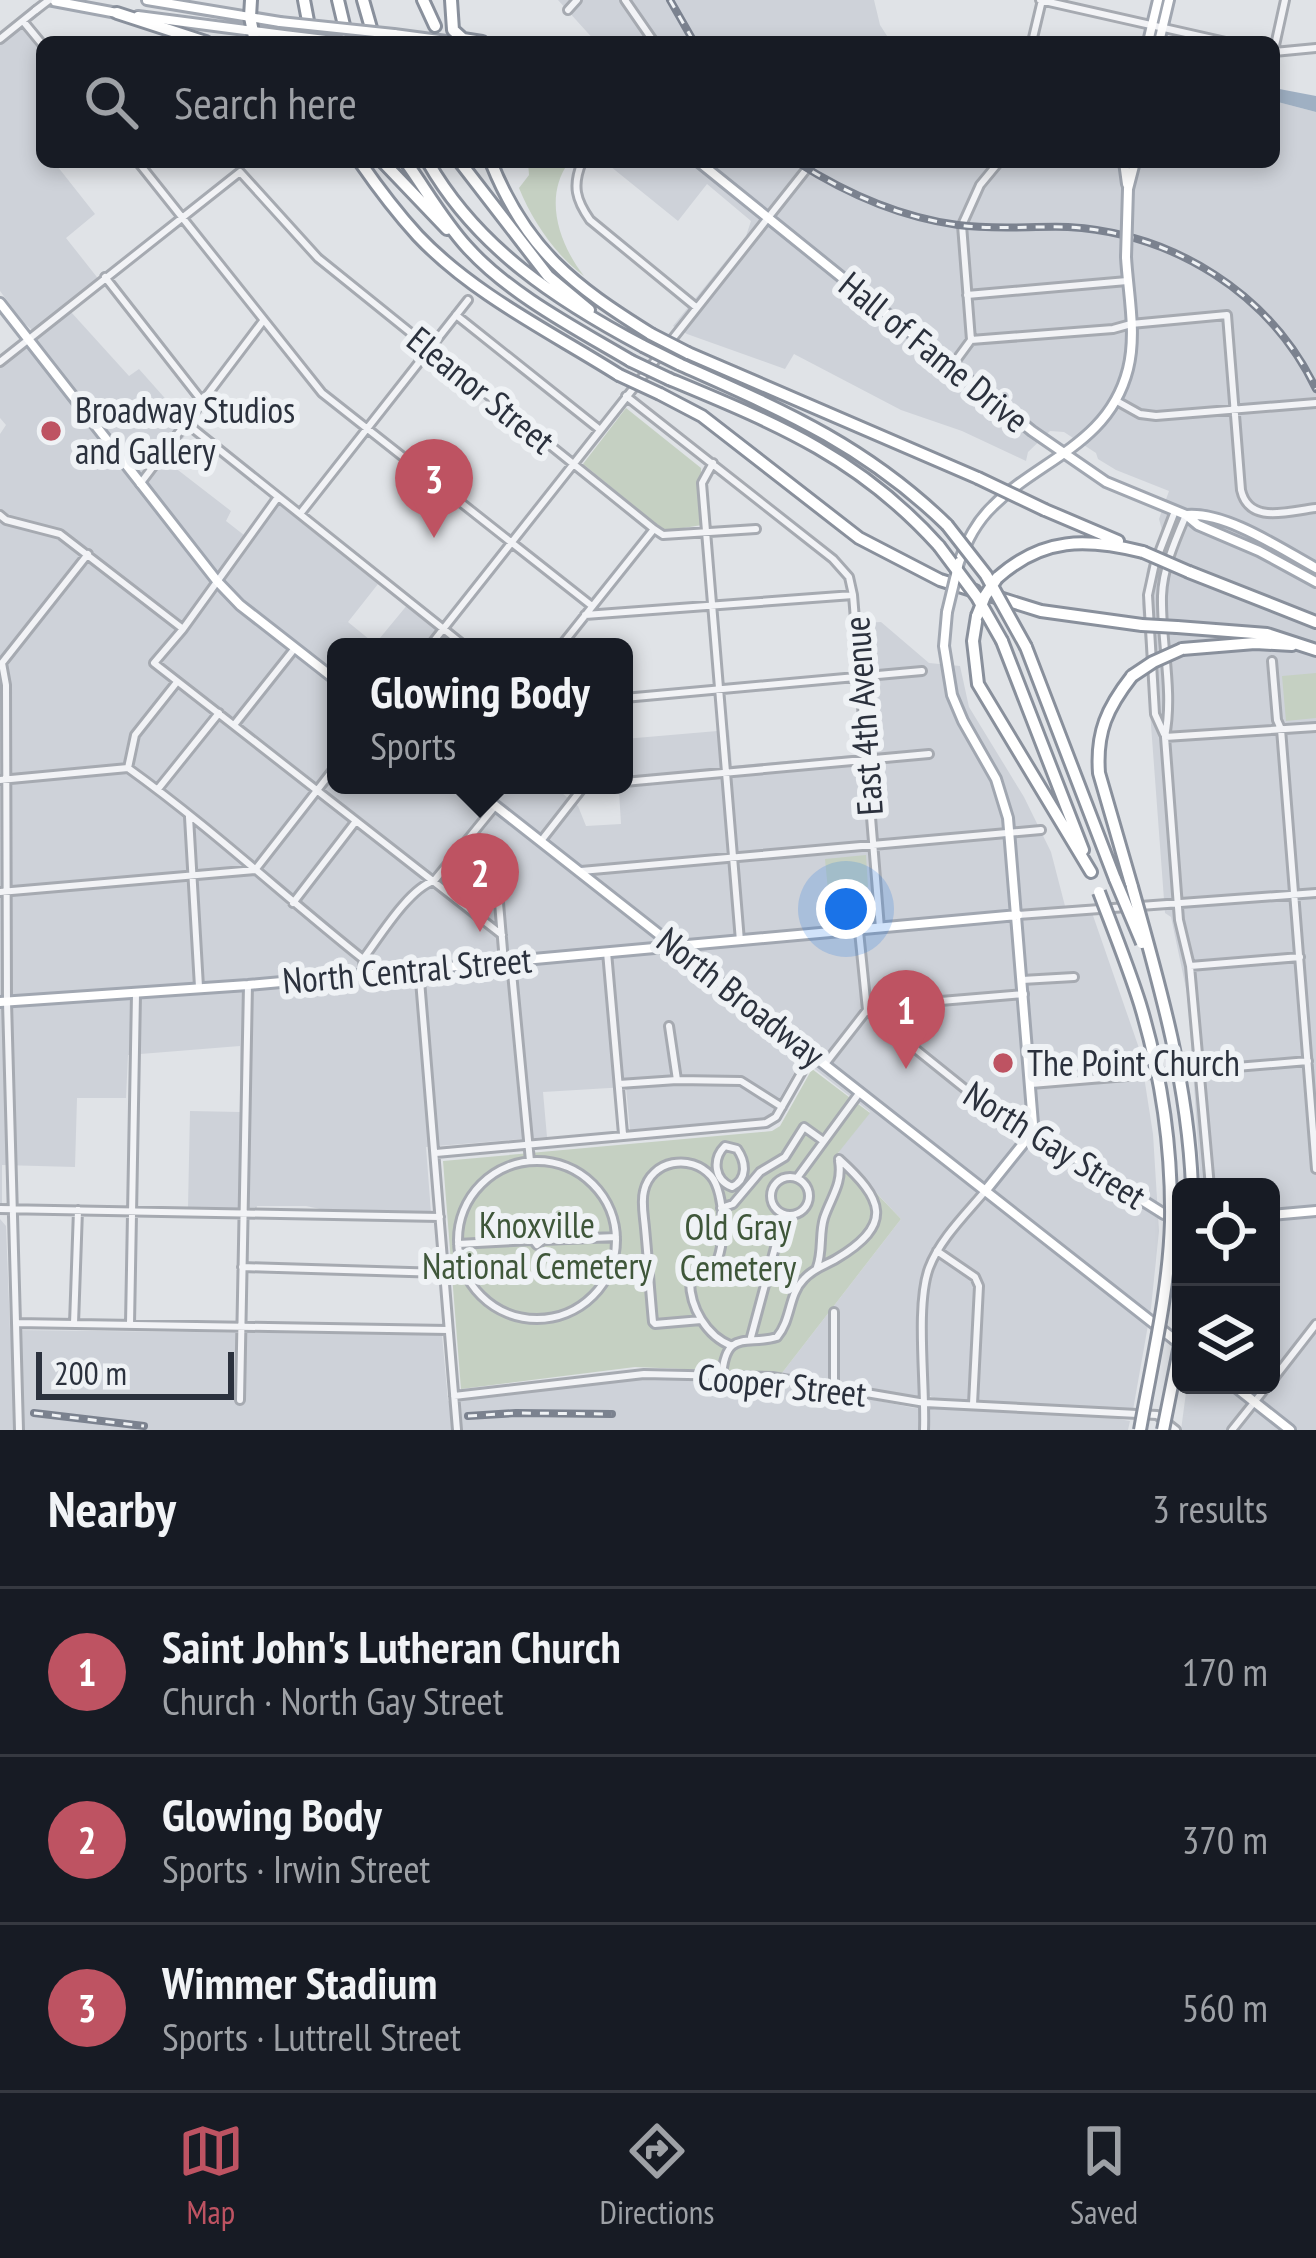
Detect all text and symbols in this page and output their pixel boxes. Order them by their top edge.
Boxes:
search box [36,36,1280,168]
icon: search [78,69,144,135]
text: Search here [174,73,357,131]
street label: Hall of Fame Drive [830,261,1039,442]
street label: Eleanor Street [398,316,565,463]
place label: Broadway Studios and Gallery [75,386,295,474]
marker: Broadway Studios and Gallery [38,418,64,444]
pin: 3 [395,439,473,538]
street label: East 4th Avenue [832,615,893,817]
popup [327,638,633,794]
text: Glowing Body [370,662,590,720]
text: Sports [370,720,456,771]
pin: 2 [441,833,519,932]
your location [816,879,876,939]
street label: North Broadway [648,916,835,1077]
street label: North Central Street [280,935,534,1004]
pin: 1 [867,970,945,1069]
place label: The Point Church [1027,1039,1240,1086]
marker: The Point Church [990,1050,1016,1076]
street label: North Gay Street [956,1070,1155,1219]
map controls [1172,1178,1280,1394]
button: locate [1172,1178,1280,1286]
park label: Knoxville National Cemetery [422,1201,652,1289]
park label: Old Gray Cemetery [680,1203,797,1291]
button: layers [1172,1286,1280,1394]
scale bar [36,1346,234,1399]
text: 200 m [54,1351,127,1394]
street label: Cooper Street [695,1352,869,1417]
text: Nearby [48,1475,176,1541]
text: 3 results [1152,1483,1268,1534]
text: Saint John's Lutheran Church [162,1617,621,1675]
text: 1 [78,1646,96,1697]
text: 170 m [1182,1646,1268,1697]
text: Church · North Gay Street [162,1675,503,1726]
text: Glowing Body [162,1785,382,1843]
text: 2 [78,1814,96,1865]
text: 370 m [1182,1814,1268,1865]
text: Sports · Irwin Street [162,1843,430,1894]
text: Wimmer Stadium [162,1953,437,2011]
text: 3 [78,1982,96,2033]
text: 560 m [1182,1982,1268,2033]
text: Sports · Luttrell Street [162,2011,461,2062]
tab: Map [178,2118,244,2233]
tab: Directions [600,2118,714,2233]
tab: Saved [1070,2118,1138,2233]

